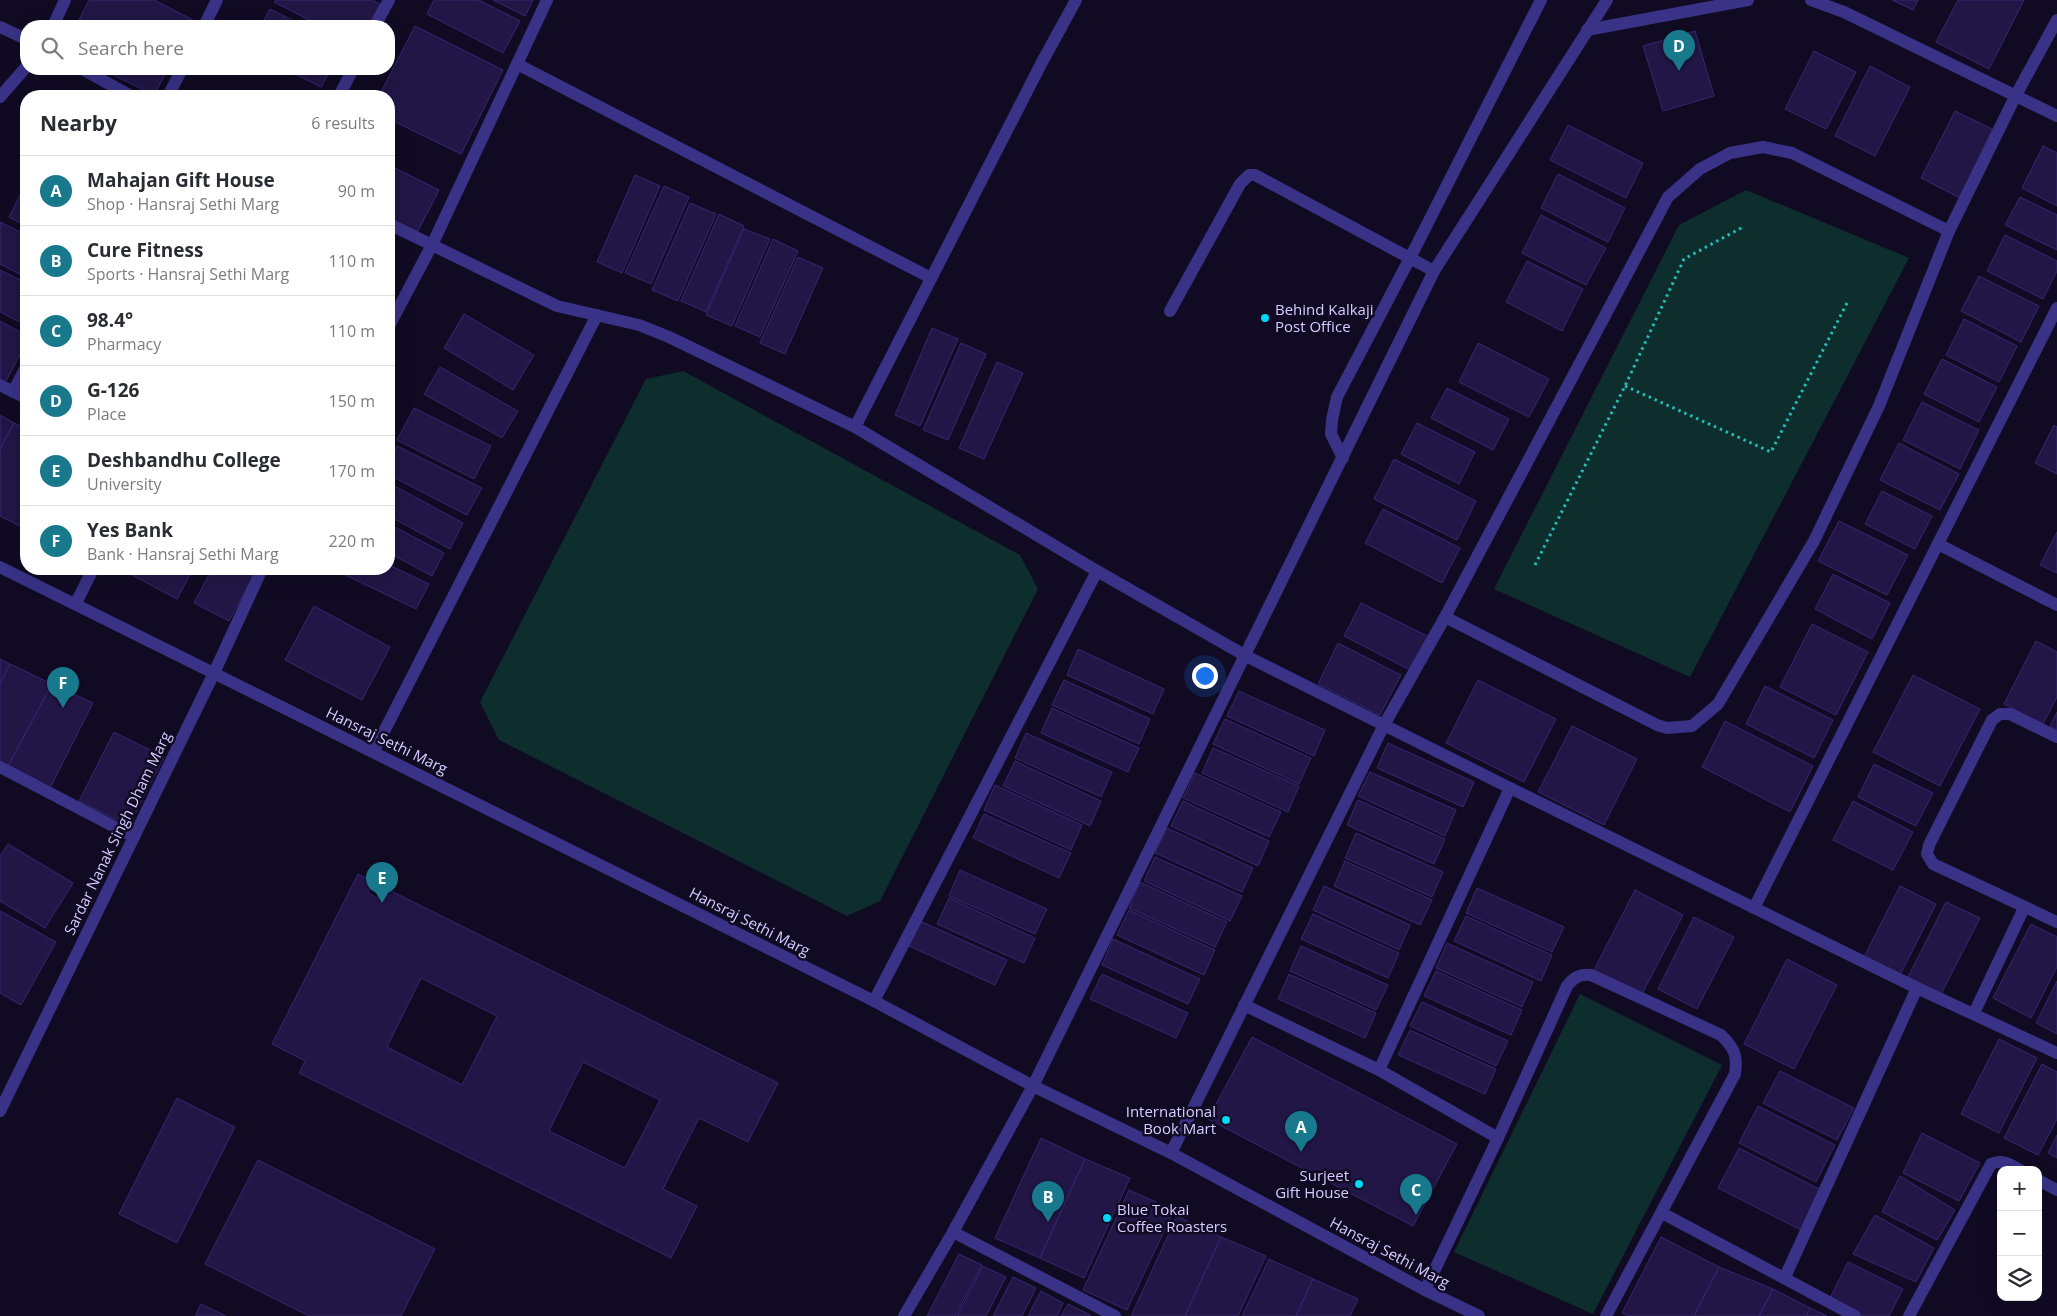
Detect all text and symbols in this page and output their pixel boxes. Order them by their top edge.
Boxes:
search box [20,20,395,75]
pin: D [1663,30,1695,71]
icon: search [38,34,66,62]
text: Search here [78,35,184,61]
text: Nearby [40,109,117,137]
text: 6 results [311,112,375,134]
text: Mahajan Gift House [87,167,275,193]
text: A [50,180,62,202]
text: 90 m [338,180,375,202]
text: Shop · Hansraj Sethi Marg [87,193,279,215]
text: Cure Fitness [87,237,203,263]
text: B [51,250,61,272]
text: 110 m [329,250,375,272]
text: Sports · Hansraj Sethi Marg [87,263,289,285]
place label: Behind Kalkaji Post Office [1275,299,1373,336]
text: 98.4° [87,307,133,333]
marker: Behind Kalkaji Post Office [1259,312,1271,324]
text: C [51,320,61,342]
text: 110 m [329,320,375,342]
text: Pharmacy [87,333,161,355]
text: G-126 [87,377,139,403]
text: D [50,390,62,412]
text: 150 m [329,390,375,412]
text: Place [87,403,126,425]
text: Deshbandhu College [87,447,281,473]
text: E [52,460,60,482]
text: 170 m [329,460,375,482]
text: University [87,473,161,495]
text: Yes Bank [87,517,173,543]
text: F [52,530,60,552]
text: 220 m [329,530,375,552]
text: Bank · Hansraj Sethi Marg [87,543,279,565]
your location [1192,663,1218,689]
pin: F [47,667,79,708]
street label: Hansraj Sethi Marg [323,702,451,778]
street label: Sardar Nanak Singh Dham Marg [59,728,175,938]
pin: E [366,862,398,903]
street label: Hansraj Sethi Marg [686,882,814,960]
place label: International Book Mart [1126,1101,1216,1138]
pin: A [1285,1111,1317,1152]
marker: International Book Mart [1220,1114,1232,1126]
place label: Surjeet Gift House [1275,1165,1349,1202]
map controls [1997,1166,2042,1301]
button: + [1997,1166,2042,1211]
pin: C [1400,1174,1432,1215]
marker: Surjeet Gift House [1353,1178,1365,1190]
pin: B [1032,1181,1064,1222]
place label: Blue Tokai Coffee Roasters [1117,1199,1227,1236]
button: − [1997,1211,2042,1256]
marker: Blue Tokai Coffee Roasters [1101,1212,1113,1224]
street label: Hansraj Sethi Marg [1327,1212,1453,1292]
button: layers [1997,1256,2042,1301]

